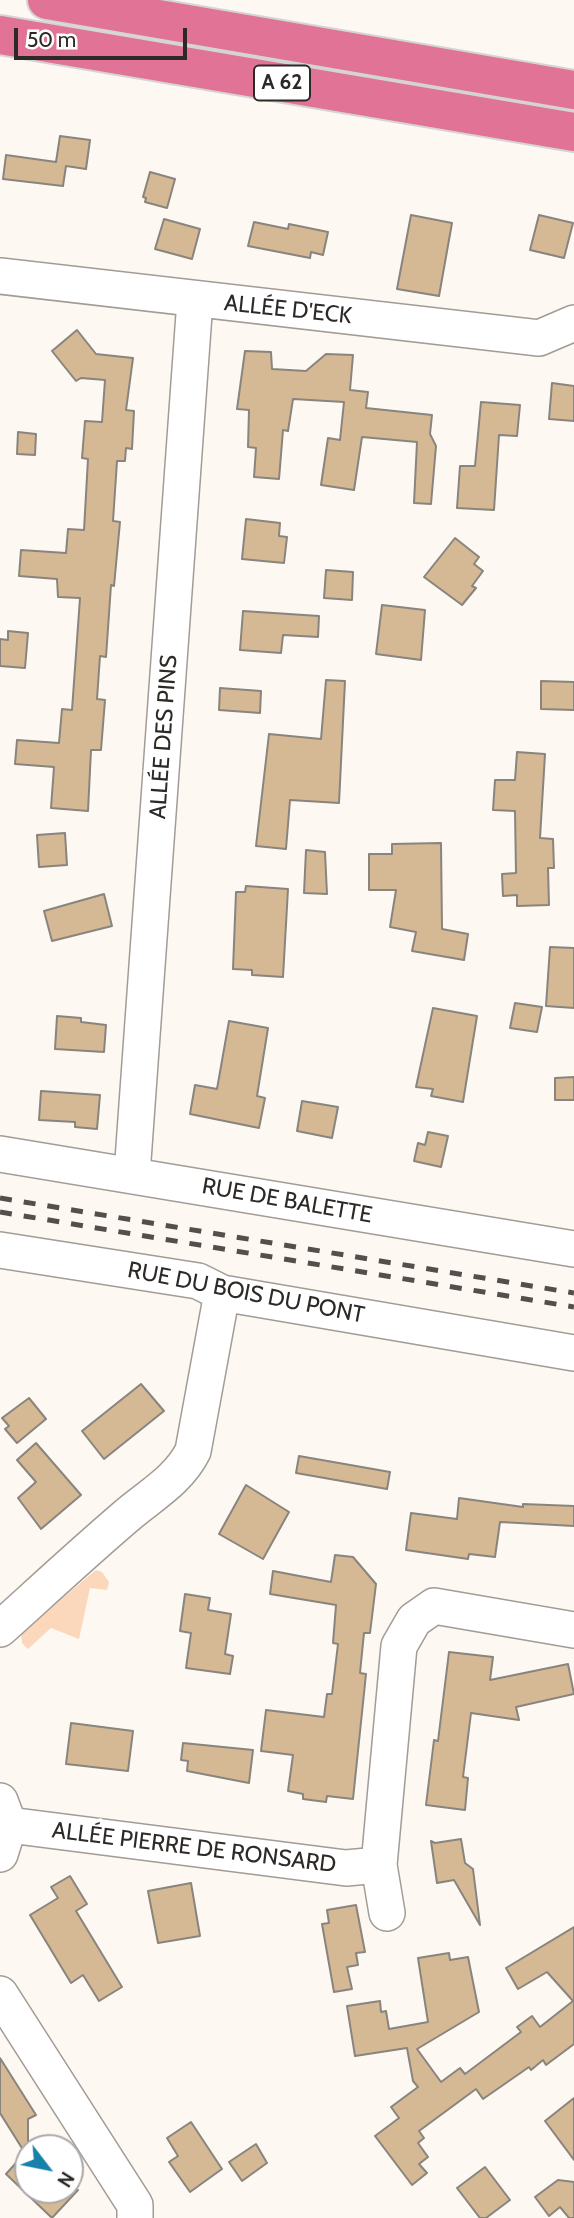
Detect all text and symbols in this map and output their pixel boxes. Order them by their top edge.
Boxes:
scale bar [18,14,191,58]
text: 50 m [27,27,76,52]
road number: A 62 [254,66,310,100]
street label: ALLÉE D'ECK [223,290,353,330]
street label: ALLÉE DES PINS [144,654,184,820]
street label: RUE DE BALETTE [200,1172,374,1230]
street label: RUE DU BOIS DU PONT [125,1256,367,1330]
street label: ALLÉE PIERRE DE RONSARD [50,1817,338,1879]
north arrow [14,2134,84,2204]
text: N [52,2168,79,2191]

